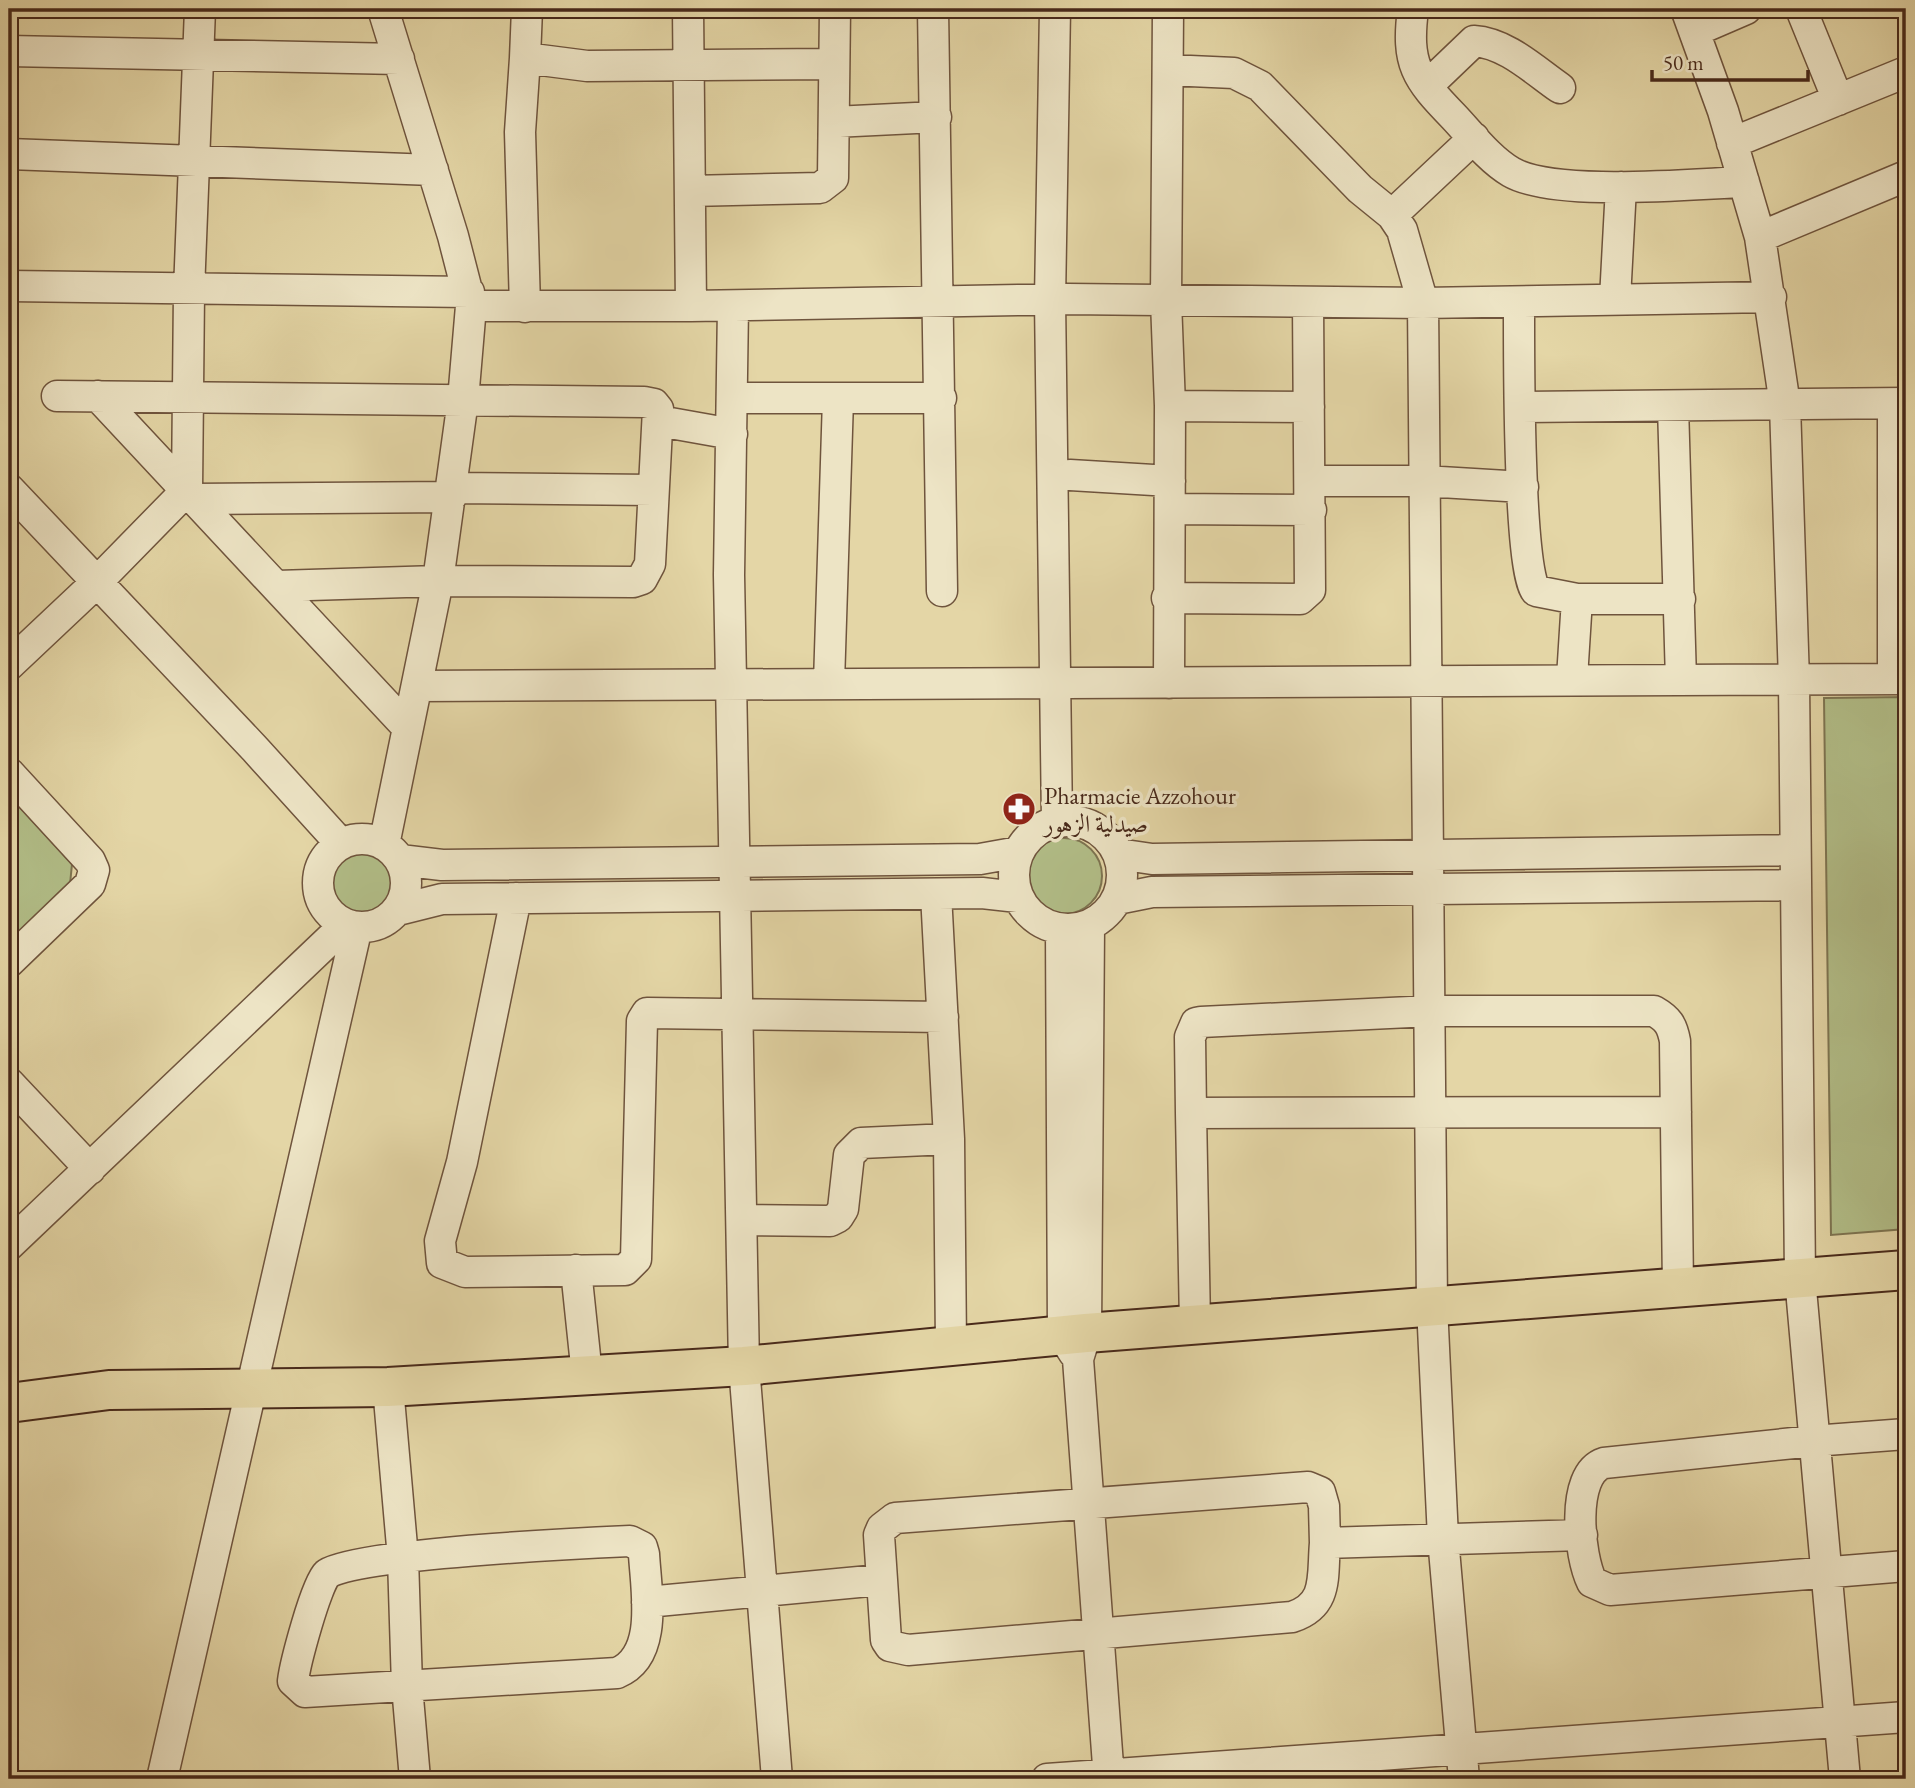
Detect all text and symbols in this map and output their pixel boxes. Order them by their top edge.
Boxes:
scale bar [1652,38,1808,82]
text: 50 m [1663,49,1704,76]
place label: Pharmacie Azzohour صيدلية الزهور [1042,780,1236,839]
pharmacy icon: Pharmacie Azzohour صيدلية الزهور [1000,790,1038,828]

